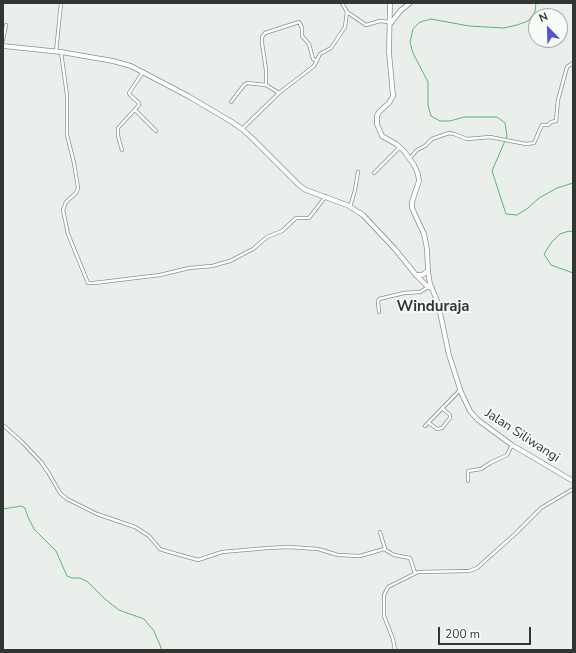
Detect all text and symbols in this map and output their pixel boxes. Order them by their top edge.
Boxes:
north arrow [528,8,568,48]
text: N [537,9,550,26]
district label: Winduraja [396,298,470,316]
street label: Jalan Siliwangi [482,406,562,466]
scale bar [440,619,533,645]
text: 200 m [445,626,480,642]

